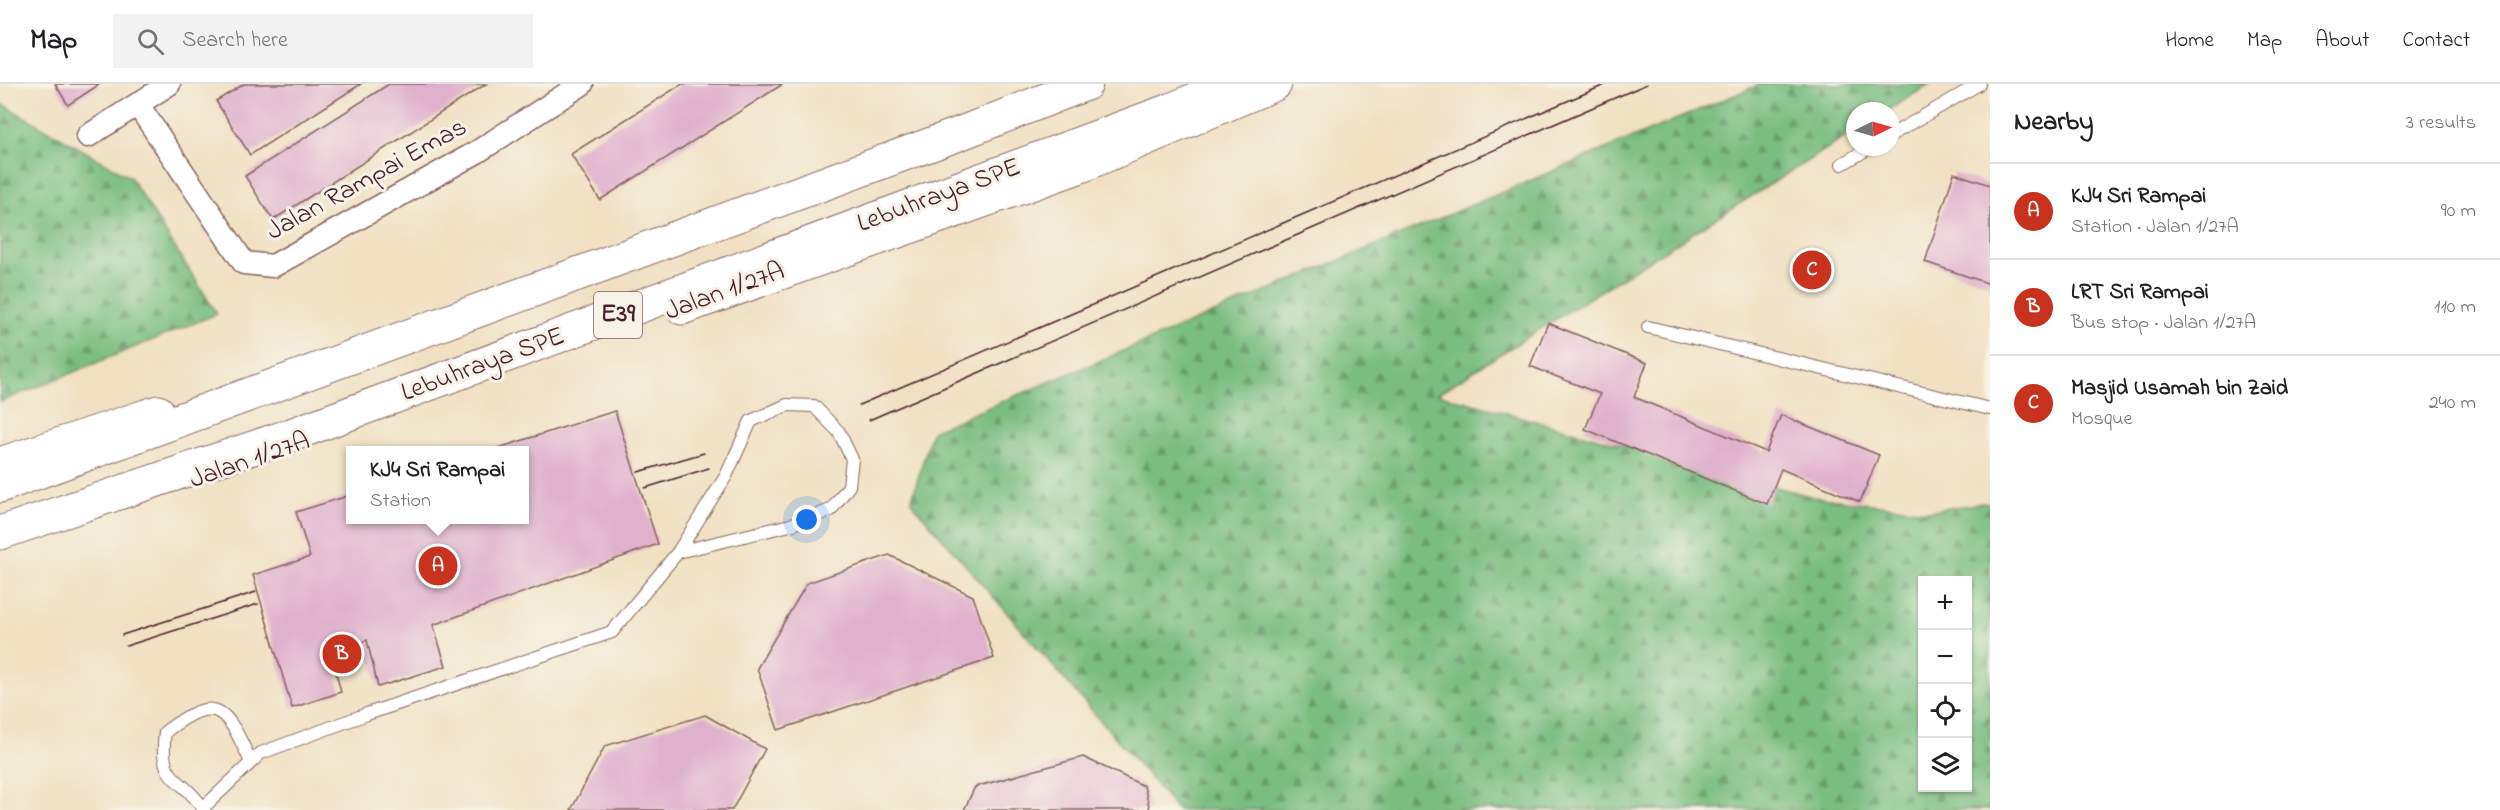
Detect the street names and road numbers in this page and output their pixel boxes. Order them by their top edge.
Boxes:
street label: Jalan Rampai Emas [260,109,474,251]
street label: Lebuhraya SPE [852,148,1026,244]
street label: Jalan 1/27A [660,252,790,332]
road number: E39 [594,292,642,338]
street label: Lebuhraya SPE [396,317,570,413]
street label: Jalan 1/27A [185,422,315,500]

